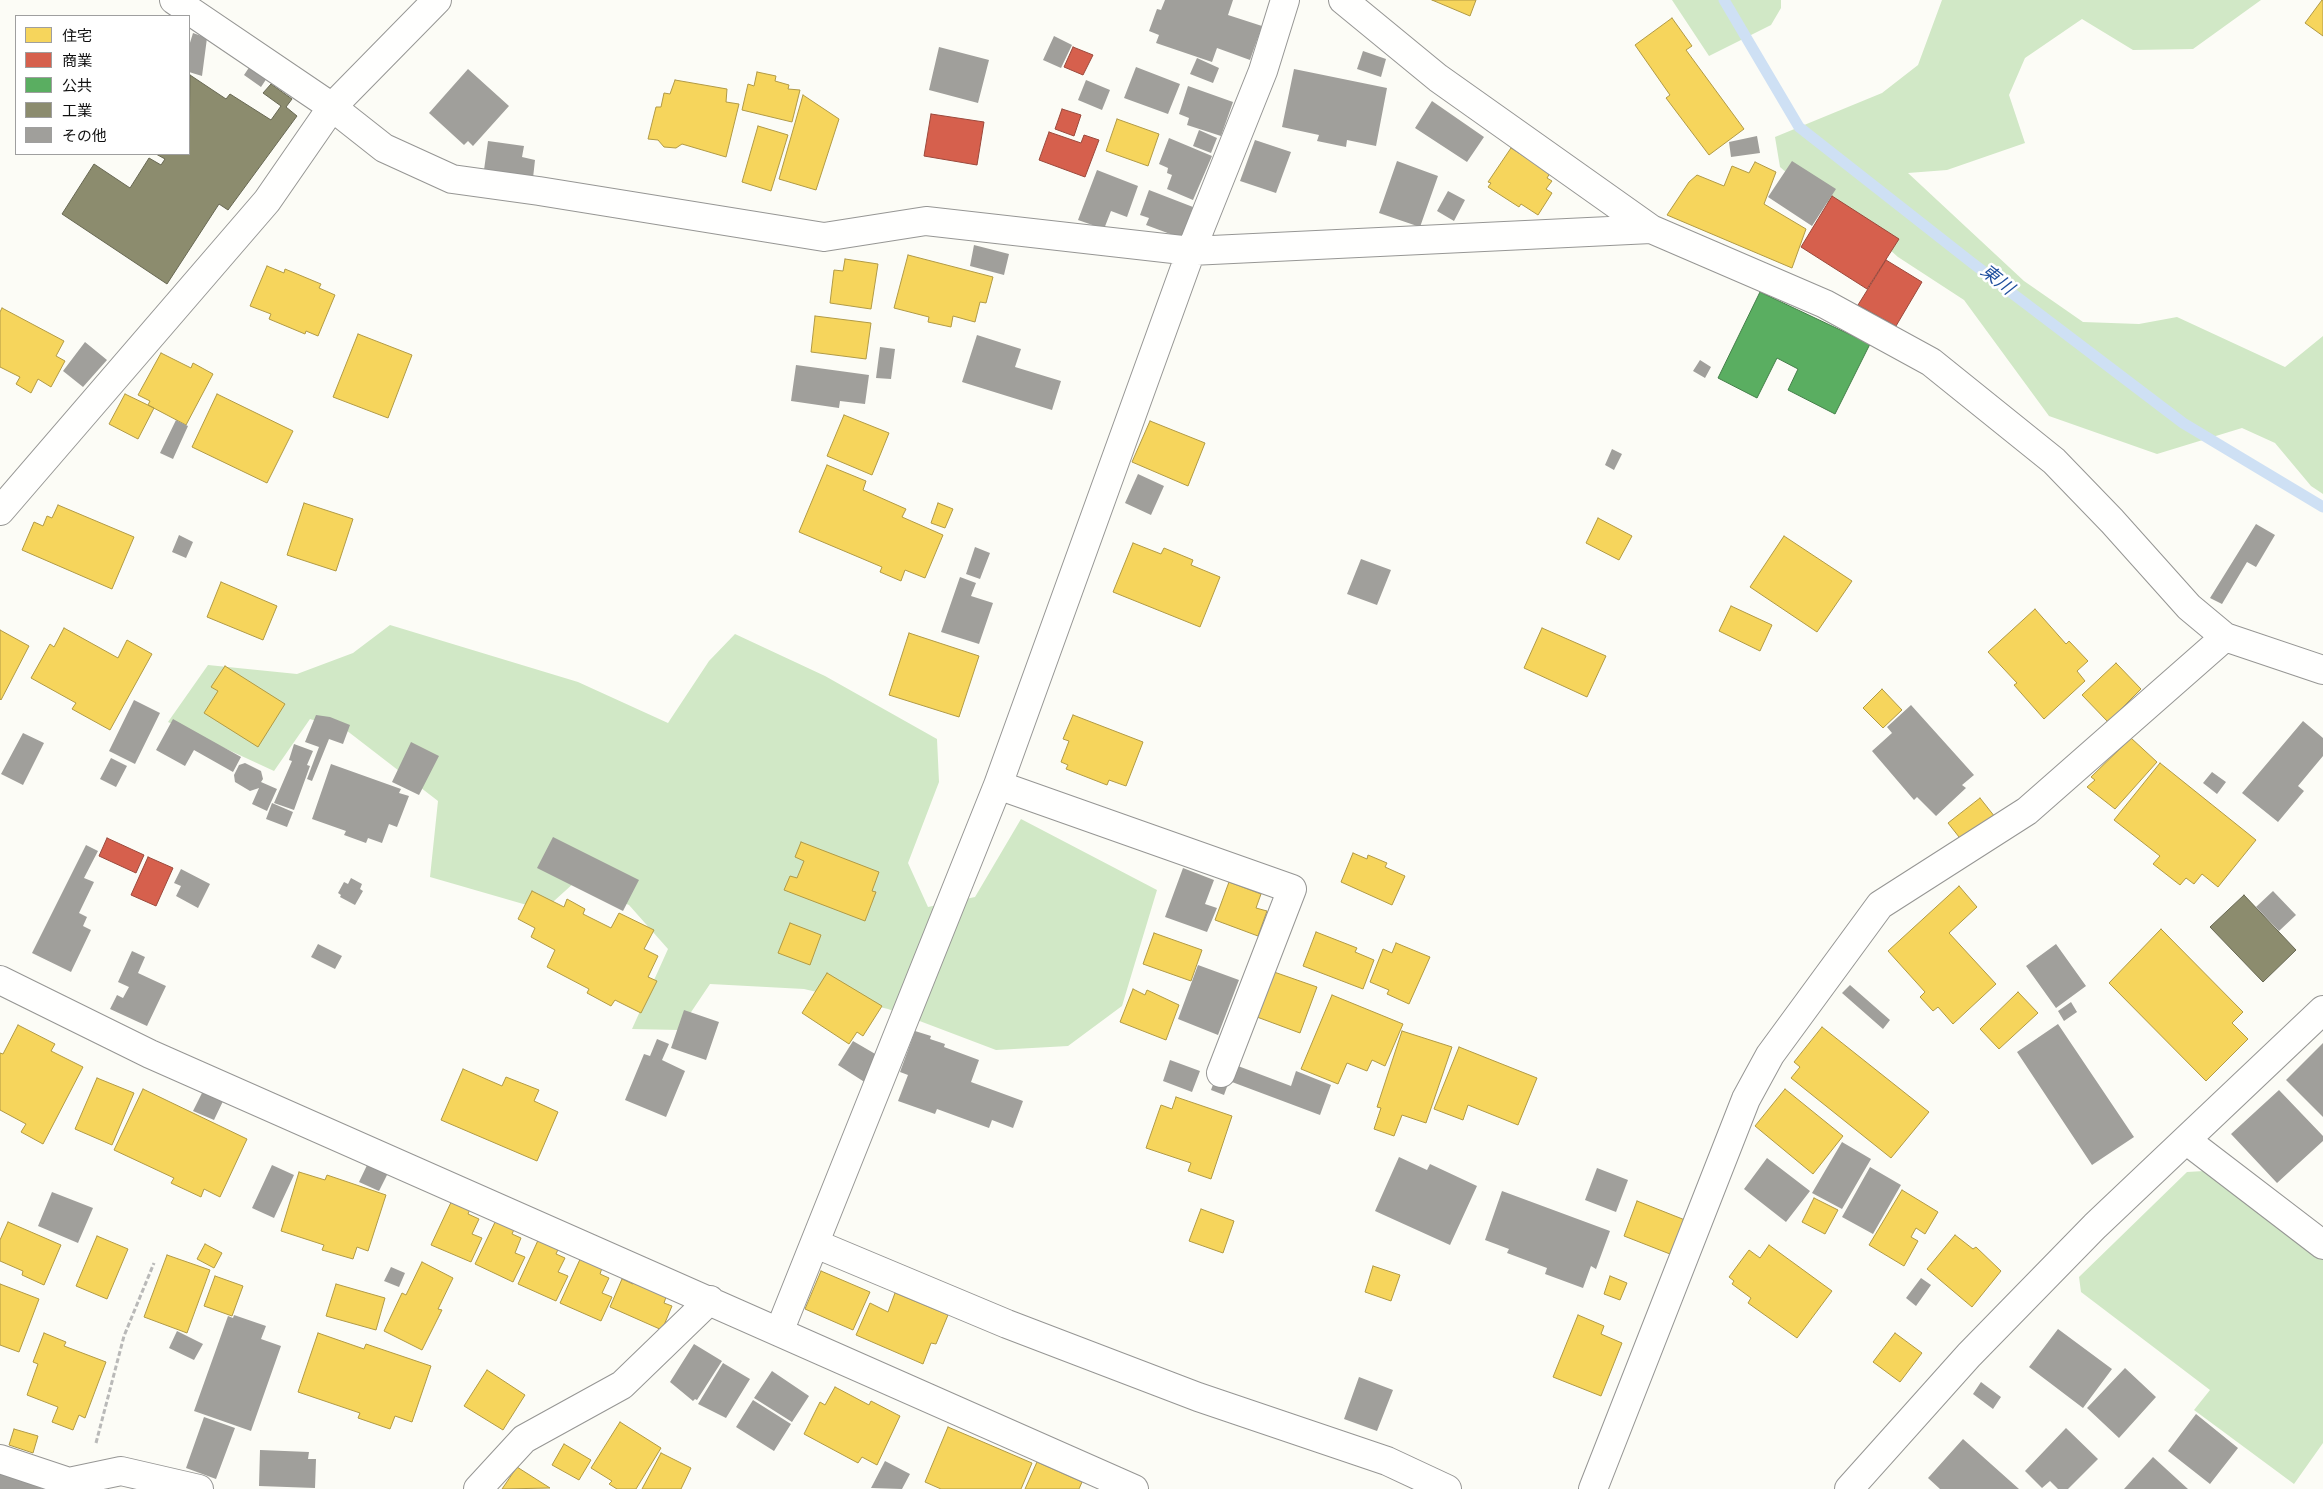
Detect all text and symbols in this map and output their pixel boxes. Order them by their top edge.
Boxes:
legend [15,15,190,155]
text: 住宅 [62,27,92,45]
text: 商業 [62,52,92,70]
text: 公共 [62,77,92,95]
text: 工業 [62,102,92,120]
text: その他 [62,127,107,145]
water label: 東川 [1976,260,2018,300]

